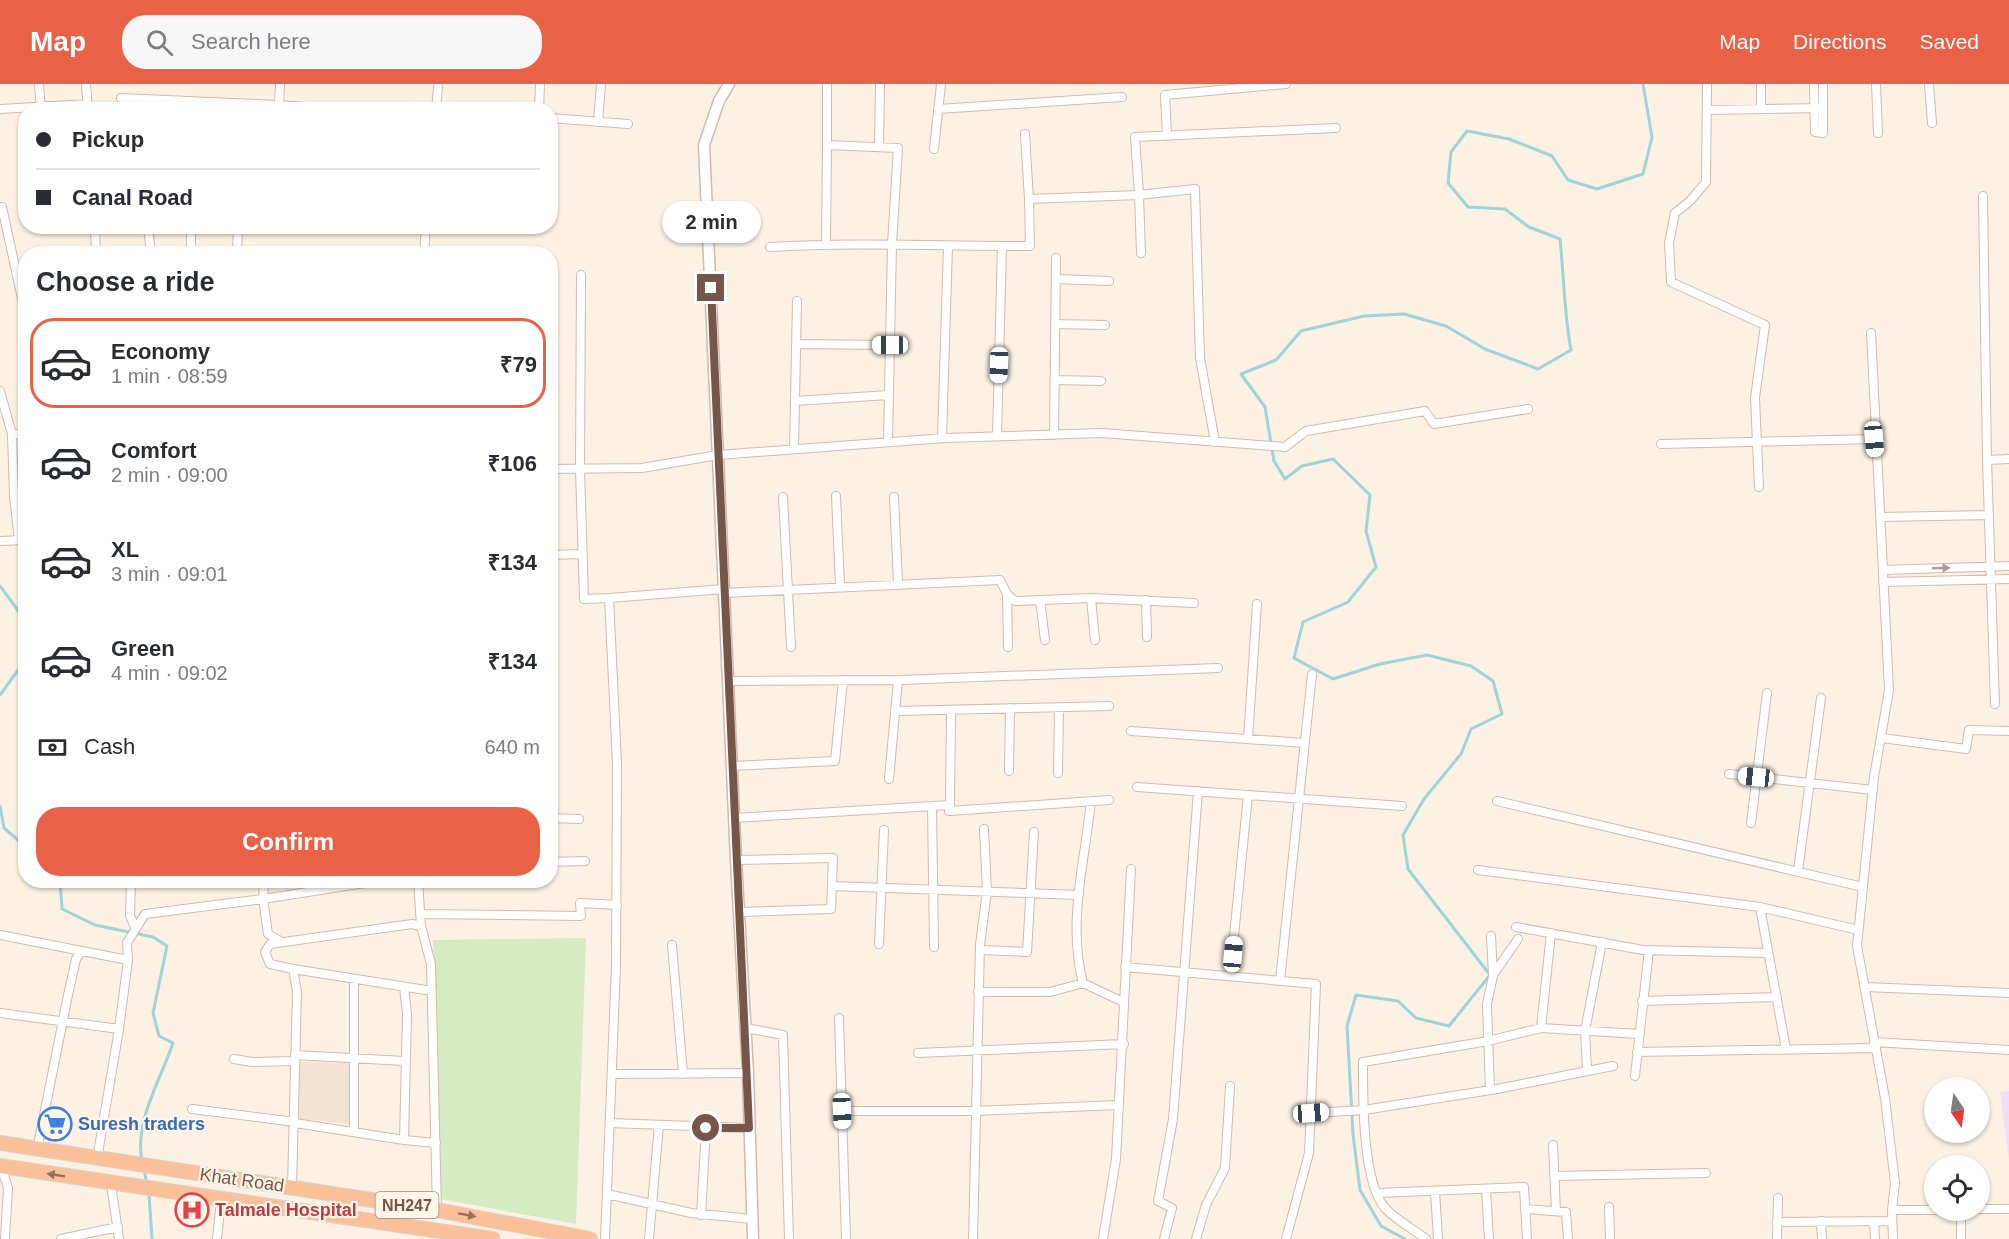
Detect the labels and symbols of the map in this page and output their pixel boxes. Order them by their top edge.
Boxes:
callout: 2 min [662,201,760,243]
route end [697,274,724,301]
car [872,336,908,354]
car [989,347,1009,383]
car [1863,420,1885,458]
one-way arrow [1932,564,1951,573]
car [1737,766,1775,788]
car [1222,935,1244,973]
north arrow [1924,1077,1990,1143]
car [832,1093,852,1129]
car [1292,1103,1330,1123]
supermarket icon: Suresh traders [37,1106,73,1142]
place label: Suresh traders [78,1114,205,1134]
route start [692,1114,719,1141]
street label: Khat Road [198,1164,286,1196]
one-way arrow [46,1170,65,1179]
hospital icon: Talmale Hospital [174,1192,210,1228]
road number: NH247 [376,1192,438,1218]
place label: Talmale Hospital [215,1200,357,1220]
one-way arrow [458,1211,477,1220]

